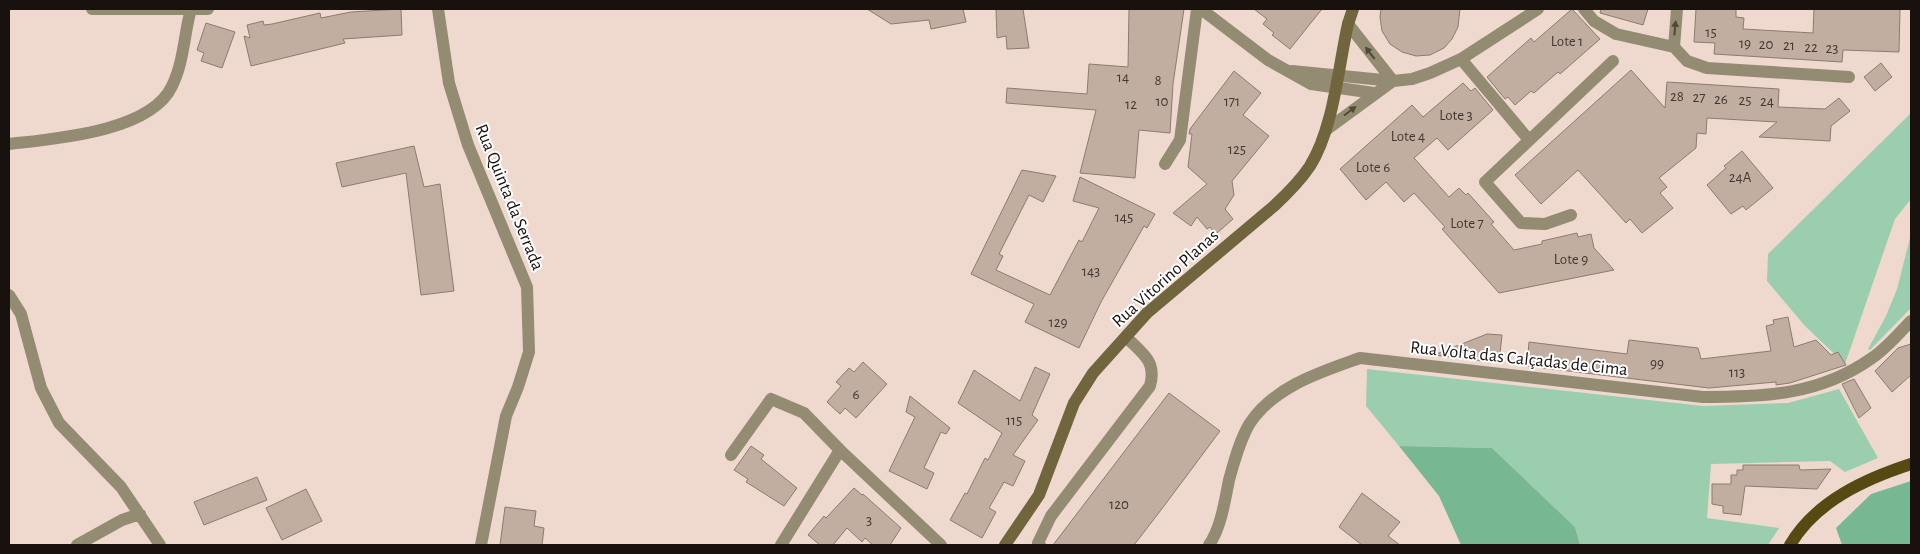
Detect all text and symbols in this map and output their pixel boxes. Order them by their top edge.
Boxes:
one-way arrow [1672,19,1680,35]
house number: 15 [1705,25,1717,40]
house number: Lote 1 [1551,34,1583,49]
house number: 19 [1739,36,1751,51]
house number: 20 [1759,37,1773,52]
house number: 21 [1783,38,1795,53]
house number: 22 [1804,40,1818,55]
house number: 23 [1825,41,1839,56]
one-way arrow [1365,46,1376,59]
house number: 14 [1117,70,1129,85]
house number: 8 [1154,73,1162,88]
house number: 28 [1670,89,1684,104]
house number: 27 [1692,90,1706,105]
house number: 26 [1714,92,1728,107]
house number: 25 [1738,93,1752,108]
house number: 10 [1155,94,1169,109]
house number: 171 [1224,94,1240,109]
house number: 24 [1760,94,1774,109]
house number: 12 [1125,97,1137,112]
one-way arrow [1343,106,1356,117]
house number: Lote 3 [1439,108,1473,123]
street label: Rua Quinta da Serrada [472,122,547,273]
house number: Lote 4 [1391,129,1425,144]
house number: 125 [1228,142,1246,157]
house number: Lote 6 [1356,160,1390,175]
house number: 24A [1729,170,1752,185]
house number: 145 [1115,210,1133,225]
house number: Lote 7 [1450,216,1484,231]
street label: Rua Vitorino Planas [1109,226,1222,331]
house number: Lote 9 [1554,252,1588,267]
house number: 143 [1082,264,1100,279]
house number: 129 [1048,315,1068,330]
street label: Rua Volta das Calçadas de Cima [1409,339,1628,379]
house number: 99 [1650,356,1664,371]
house number: 113 [1729,365,1745,380]
house number: 6 [852,387,860,402]
house number: 115 [1006,413,1022,428]
house number: 120 [1109,497,1129,512]
house number: 3 [866,513,872,528]

